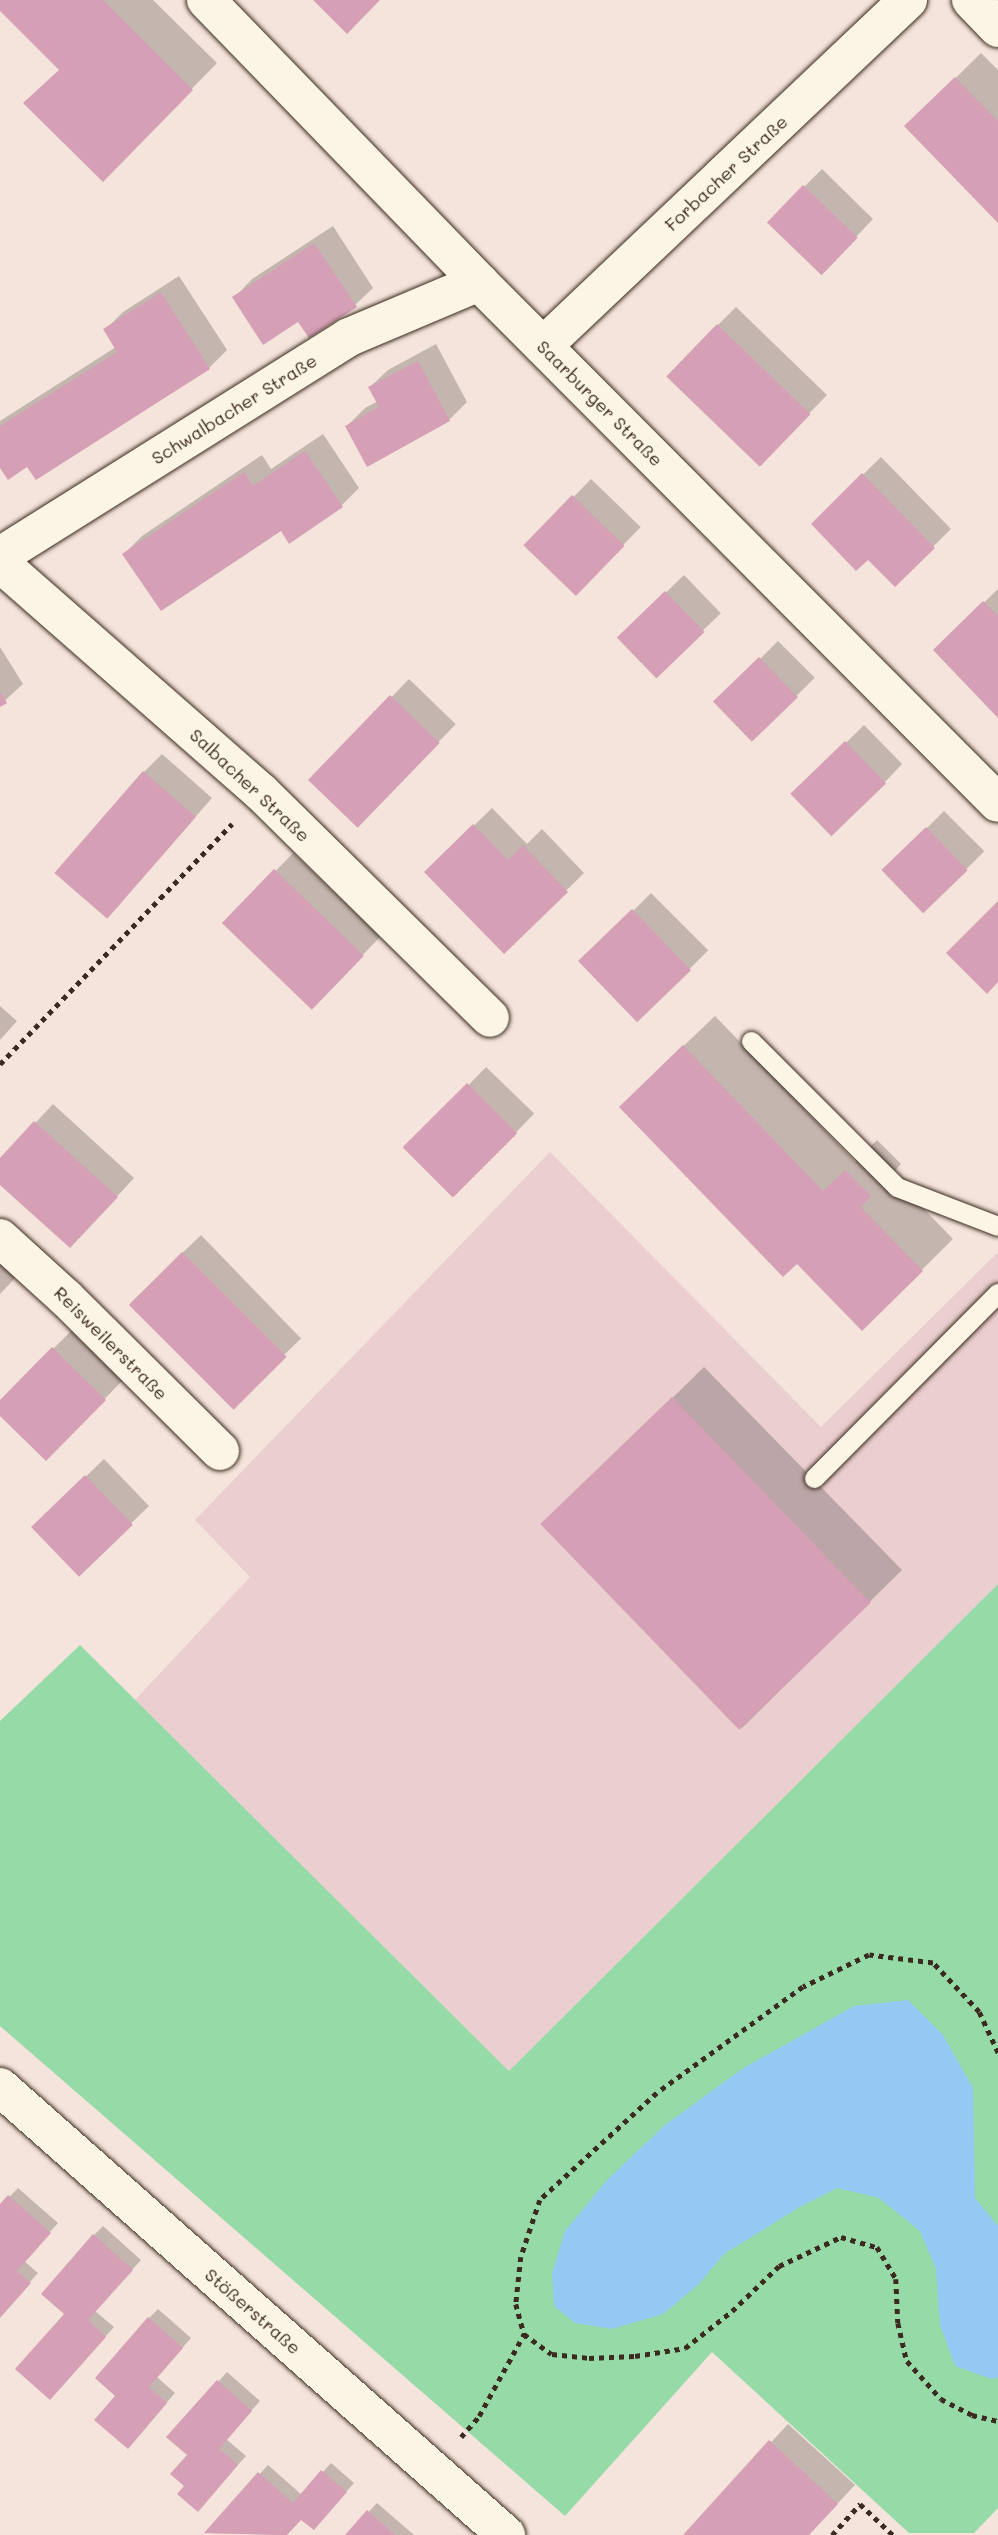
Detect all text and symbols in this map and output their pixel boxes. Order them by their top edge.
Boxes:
street label: Forbacher Straße [660,111,792,235]
street label: Saarburger Straße [533,336,667,470]
street label: Schwalbacher Straße [147,349,321,469]
street label: Salbacher Straße [186,724,314,846]
street label: Reisweilerstraße [50,1282,172,1404]
street label: Stößerstraße [201,2264,305,2358]

